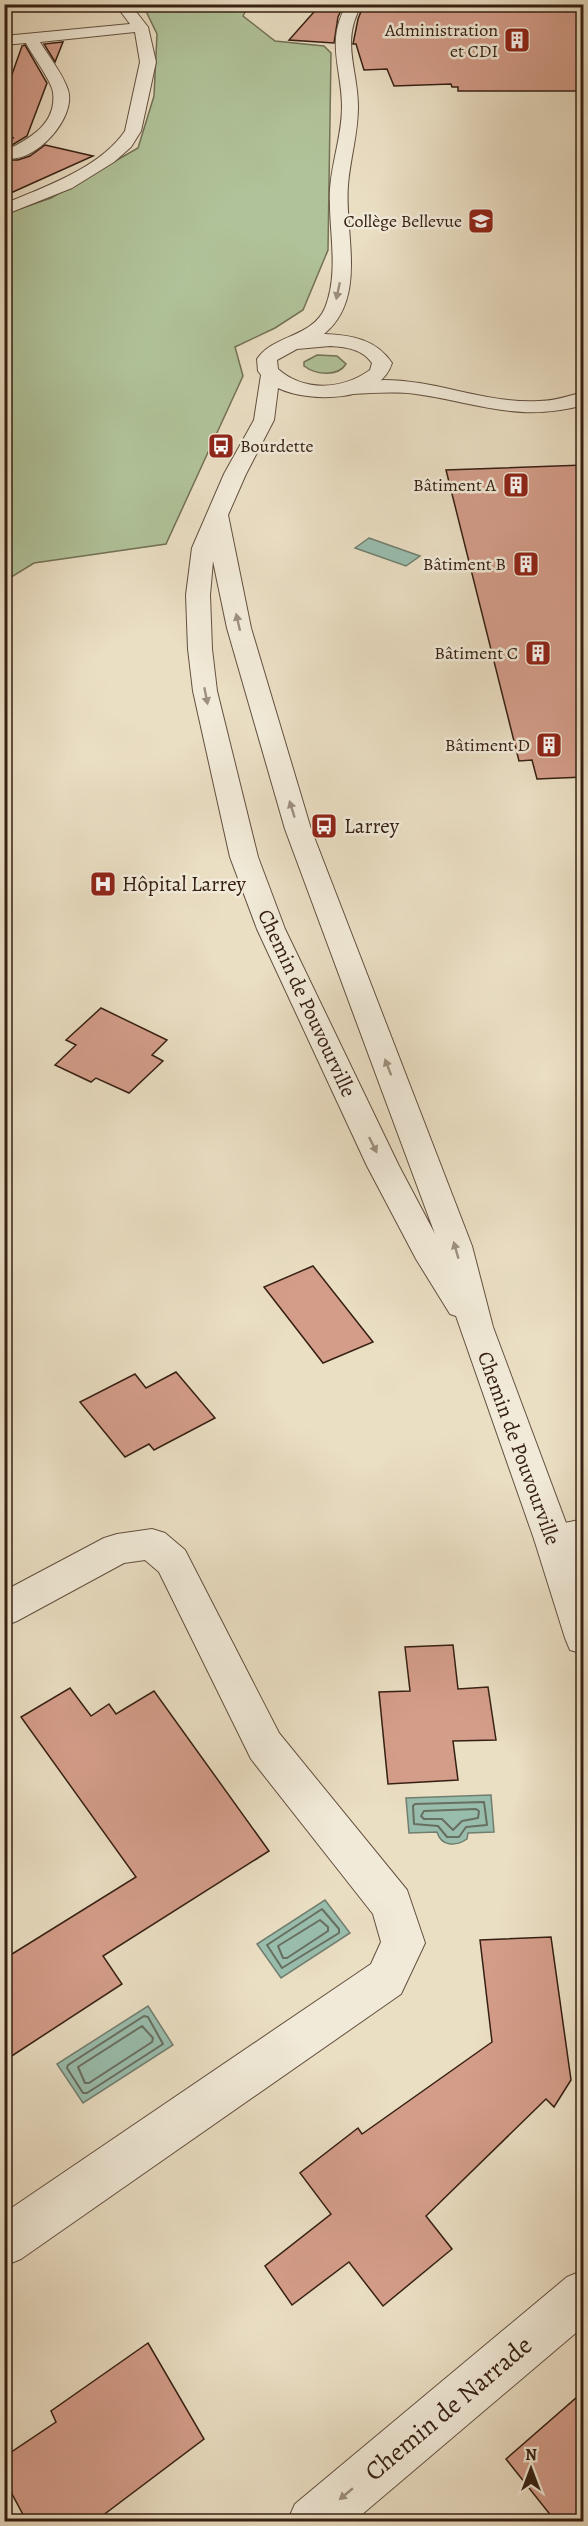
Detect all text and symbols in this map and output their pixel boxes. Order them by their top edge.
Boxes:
place label: Administration et CDI [384,18,498,63]
building icon: Administration et CDI [502,25,532,55]
school or university icon: Collège Bellevue [466,206,496,236]
place label: Collège Bellevue [344,209,462,233]
one-way arrow [333,281,342,300]
bus stop icon: Bourdette [206,431,236,461]
place label: Bourdette [240,434,314,458]
building icon: Bâtiment A [501,470,531,500]
place label: Bâtiment A [413,473,496,497]
building icon: Bâtiment B [511,549,541,579]
place label: Bâtiment B [423,552,506,576]
one-way arrow [233,612,242,631]
building icon: Bâtiment C [523,638,553,668]
place label: Bâtiment C [434,641,518,665]
one-way arrow [202,687,211,706]
building icon: Bâtiment D [534,730,564,760]
place label: Bâtiment D [445,733,530,757]
one-way arrow [287,800,296,818]
bus stop icon: Larrey [309,811,339,841]
place label: Larrey [344,812,400,840]
hospital icon: Hôpital Larrey [88,869,118,899]
place label: Hôpital Larrey [122,870,247,898]
street label: Chemin de Pouvourville [251,905,363,1101]
one-way arrow [382,1058,392,1076]
one-way arrow [369,1136,378,1153]
one-way arrow [451,1241,460,1259]
street label: Chemin de Pouvourville [471,1347,567,1549]
street label: Chemin de Narrade [358,2329,538,2487]
north arrow [501,2439,561,2499]
one-way arrow [339,2487,354,2500]

